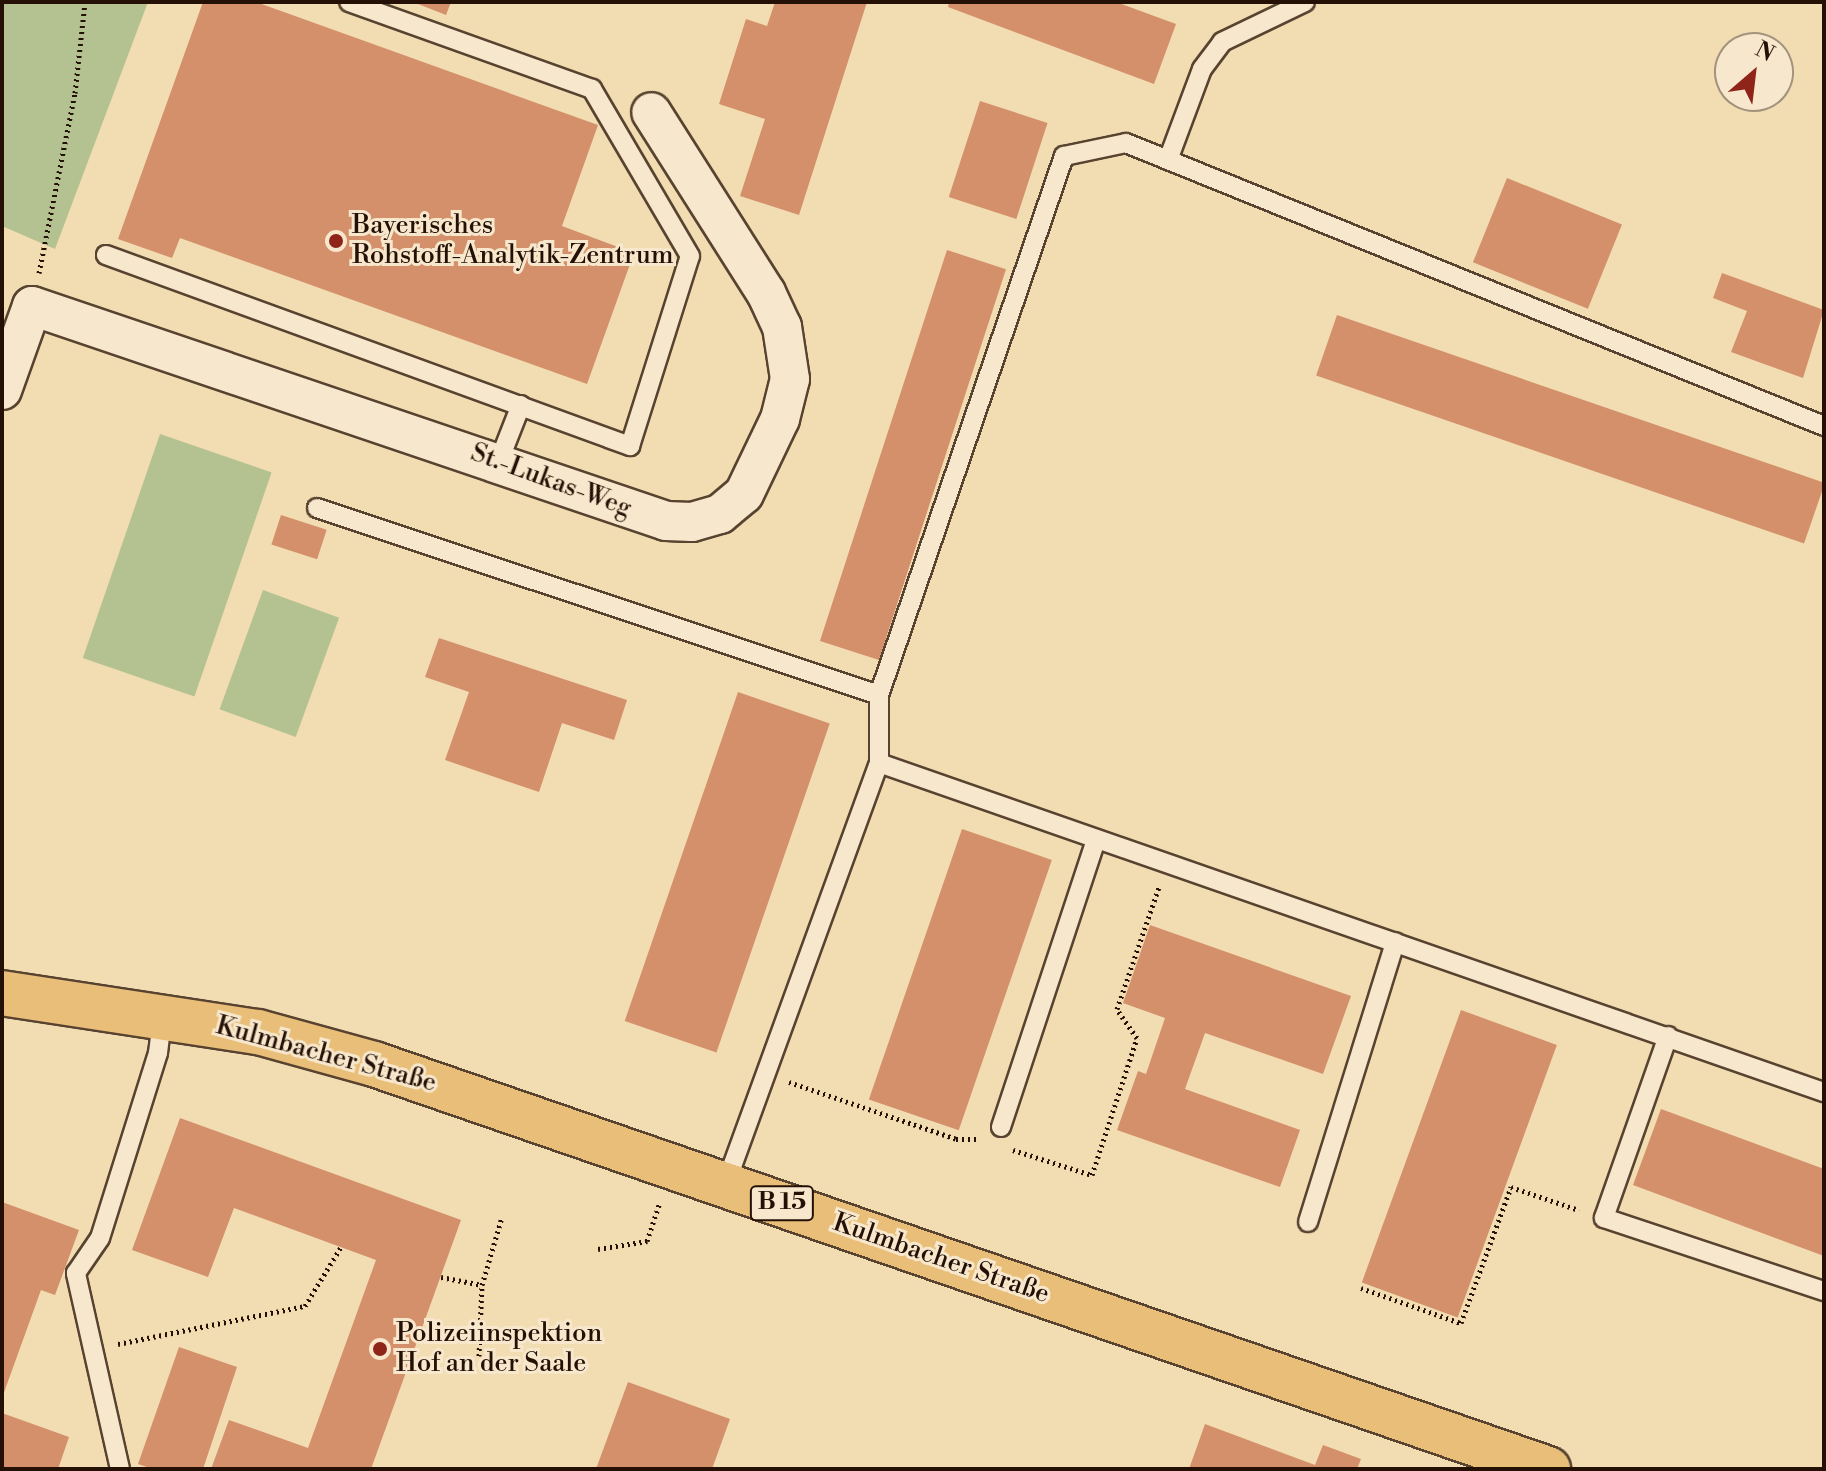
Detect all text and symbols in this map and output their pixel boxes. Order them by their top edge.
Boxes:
north arrow [1714,32,1794,112]
text: N [1751,36,1779,68]
place label: Bayerisches Rohstoff-Analytik-Zentrum [352,210,674,272]
marker: Bayerisches Rohstoff-Analytik-Zentrum [327,232,345,250]
street label: St.-Lukas-Weg [466,437,636,525]
street label: Kulmbacher Straße [212,1011,440,1099]
road number: B 15 [748,1183,816,1223]
street label: Kulmbacher Straße [829,1207,1053,1311]
place label: Polizeiinspektion Hof an der Saale [396,1318,602,1380]
marker: Polizeiinspektion Hof an der Saale [371,1340,389,1358]

